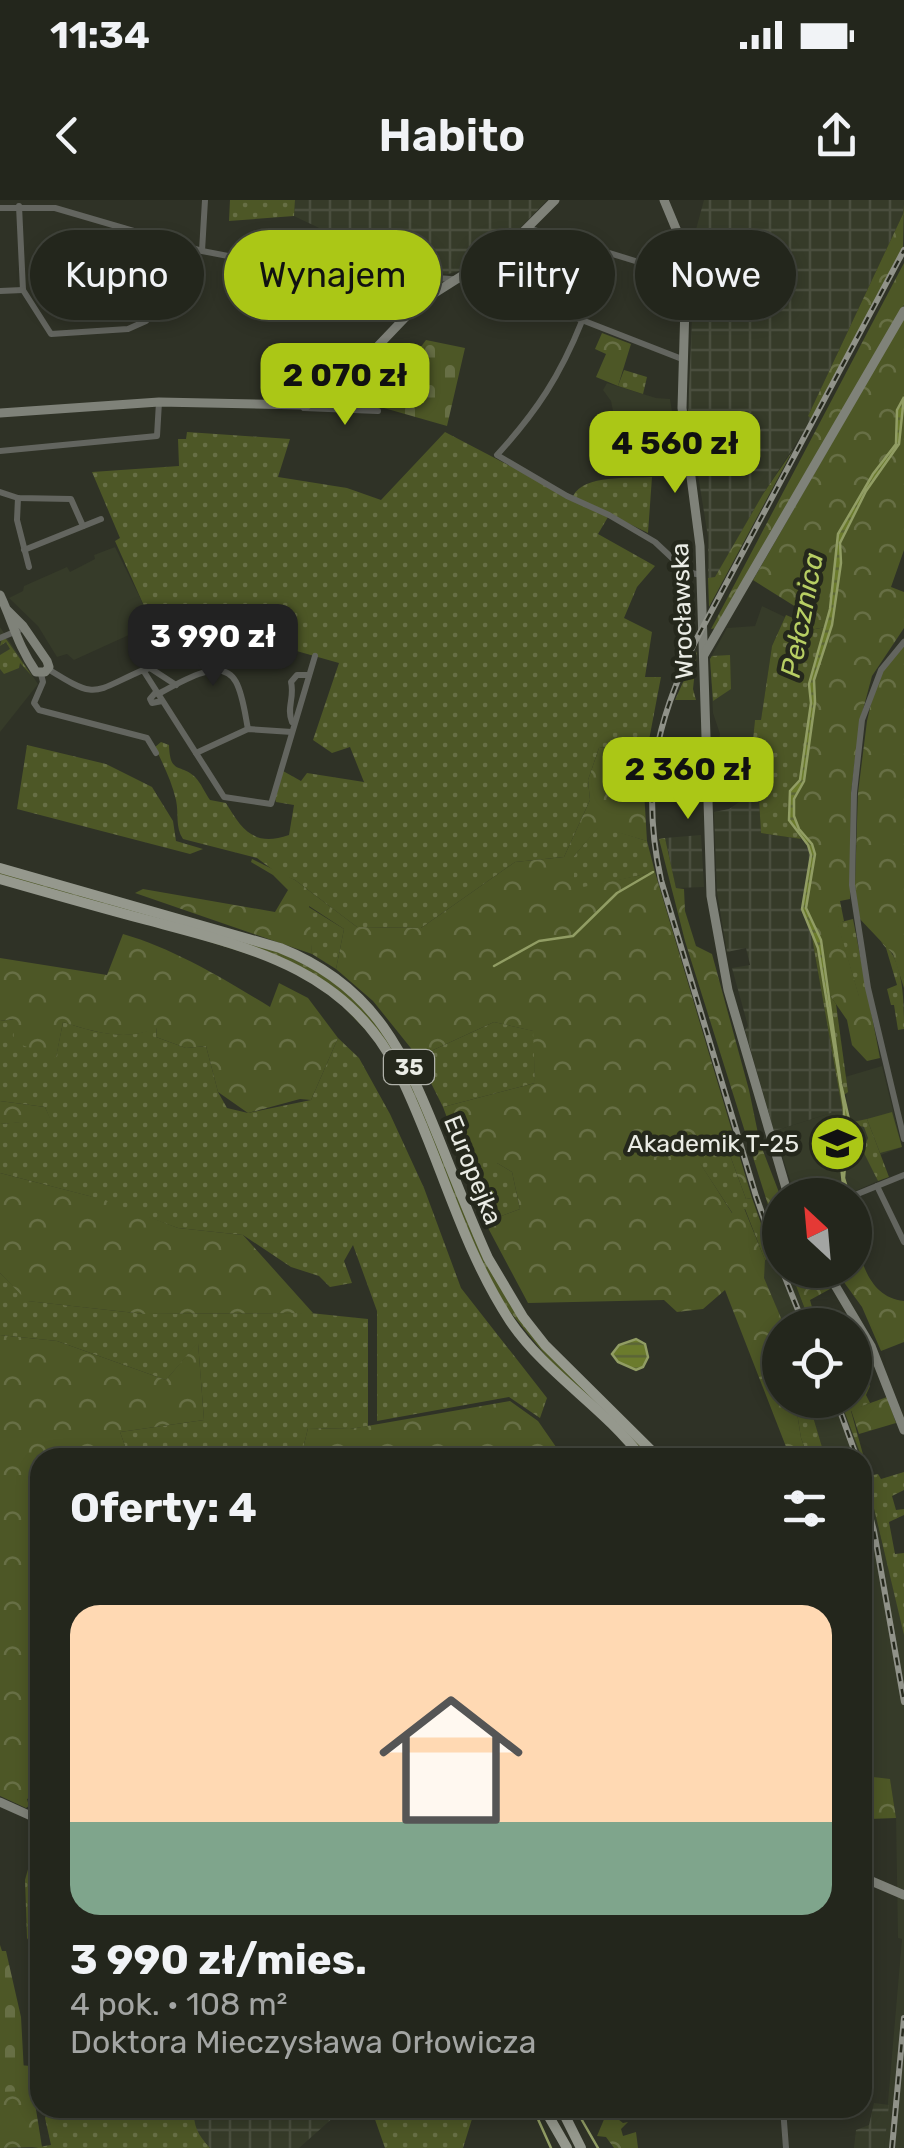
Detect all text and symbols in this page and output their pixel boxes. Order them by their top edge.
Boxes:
text: 11:34 [50,12,150,58]
icon: back [40,108,95,163]
icon: share [809,108,864,163]
text: Habito [379,109,525,162]
chip: Kupno [30,230,204,320]
chip: Wynajem [224,230,441,320]
chip: Filtry [461,230,615,320]
chip: Nowe [635,230,796,320]
pin: 2 070 zł [242,343,448,428]
text: 2 070 zł [283,356,407,394]
pin: 4 560 zł [572,411,778,496]
text: 4 560 zł [611,424,739,462]
street label: Wrocławska [665,542,699,680]
water label: Pełcznica [774,550,830,680]
pin: 3 990 zł [110,604,316,689]
text: 3 990 zł [150,617,276,655]
pin: 2 360 zł [585,737,791,822]
text: 2 360 zł [625,750,751,788]
road number: 35 [384,1050,434,1084]
street label: Europejka [438,1111,508,1229]
school or university icon: Akademik T-25 [808,1113,868,1173]
place label: Akademik T-25 [627,1129,799,1158]
north arrow [762,1178,872,1288]
map controls [762,1178,872,1418]
button: locate [762,1308,872,1418]
icon: filters [777,1481,832,1536]
text: Oferty: 4 [70,1483,257,1533]
icon: home [361,1670,541,1850]
text: 3 990 zł/mies. [70,1935,367,1985]
text: 4 pok. · 108 m² [70,1985,288,2023]
text: Doktora Mieczysława Orłowicza [70,2023,536,2061]

